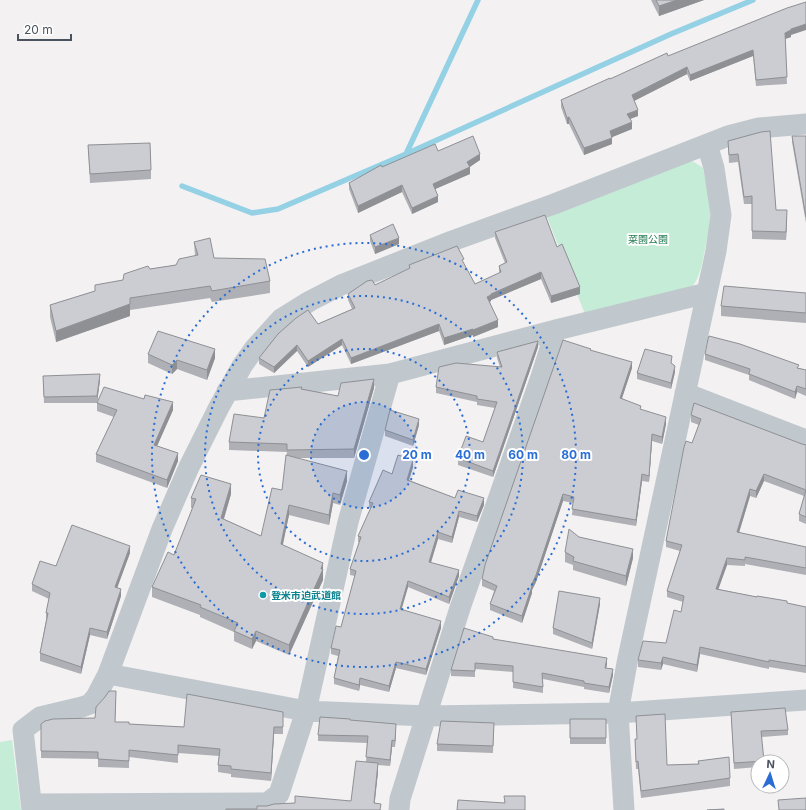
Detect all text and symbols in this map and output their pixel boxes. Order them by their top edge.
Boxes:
scale bar [18,16,71,42]
text: 20 m [24,22,53,37]
park label: 菜園公園 [628,233,668,245]
text: 20 m [402,447,432,462]
text: 40 m [455,447,485,462]
text: 60 m [508,447,538,462]
text: 80 m [561,447,591,462]
centre of rings [357,448,371,462]
place label: 登米市迫武道館 [271,589,341,601]
marker: 登米市迫武道館 [258,590,268,600]
north arrow [750,754,790,794]
text: N [766,757,775,771]

